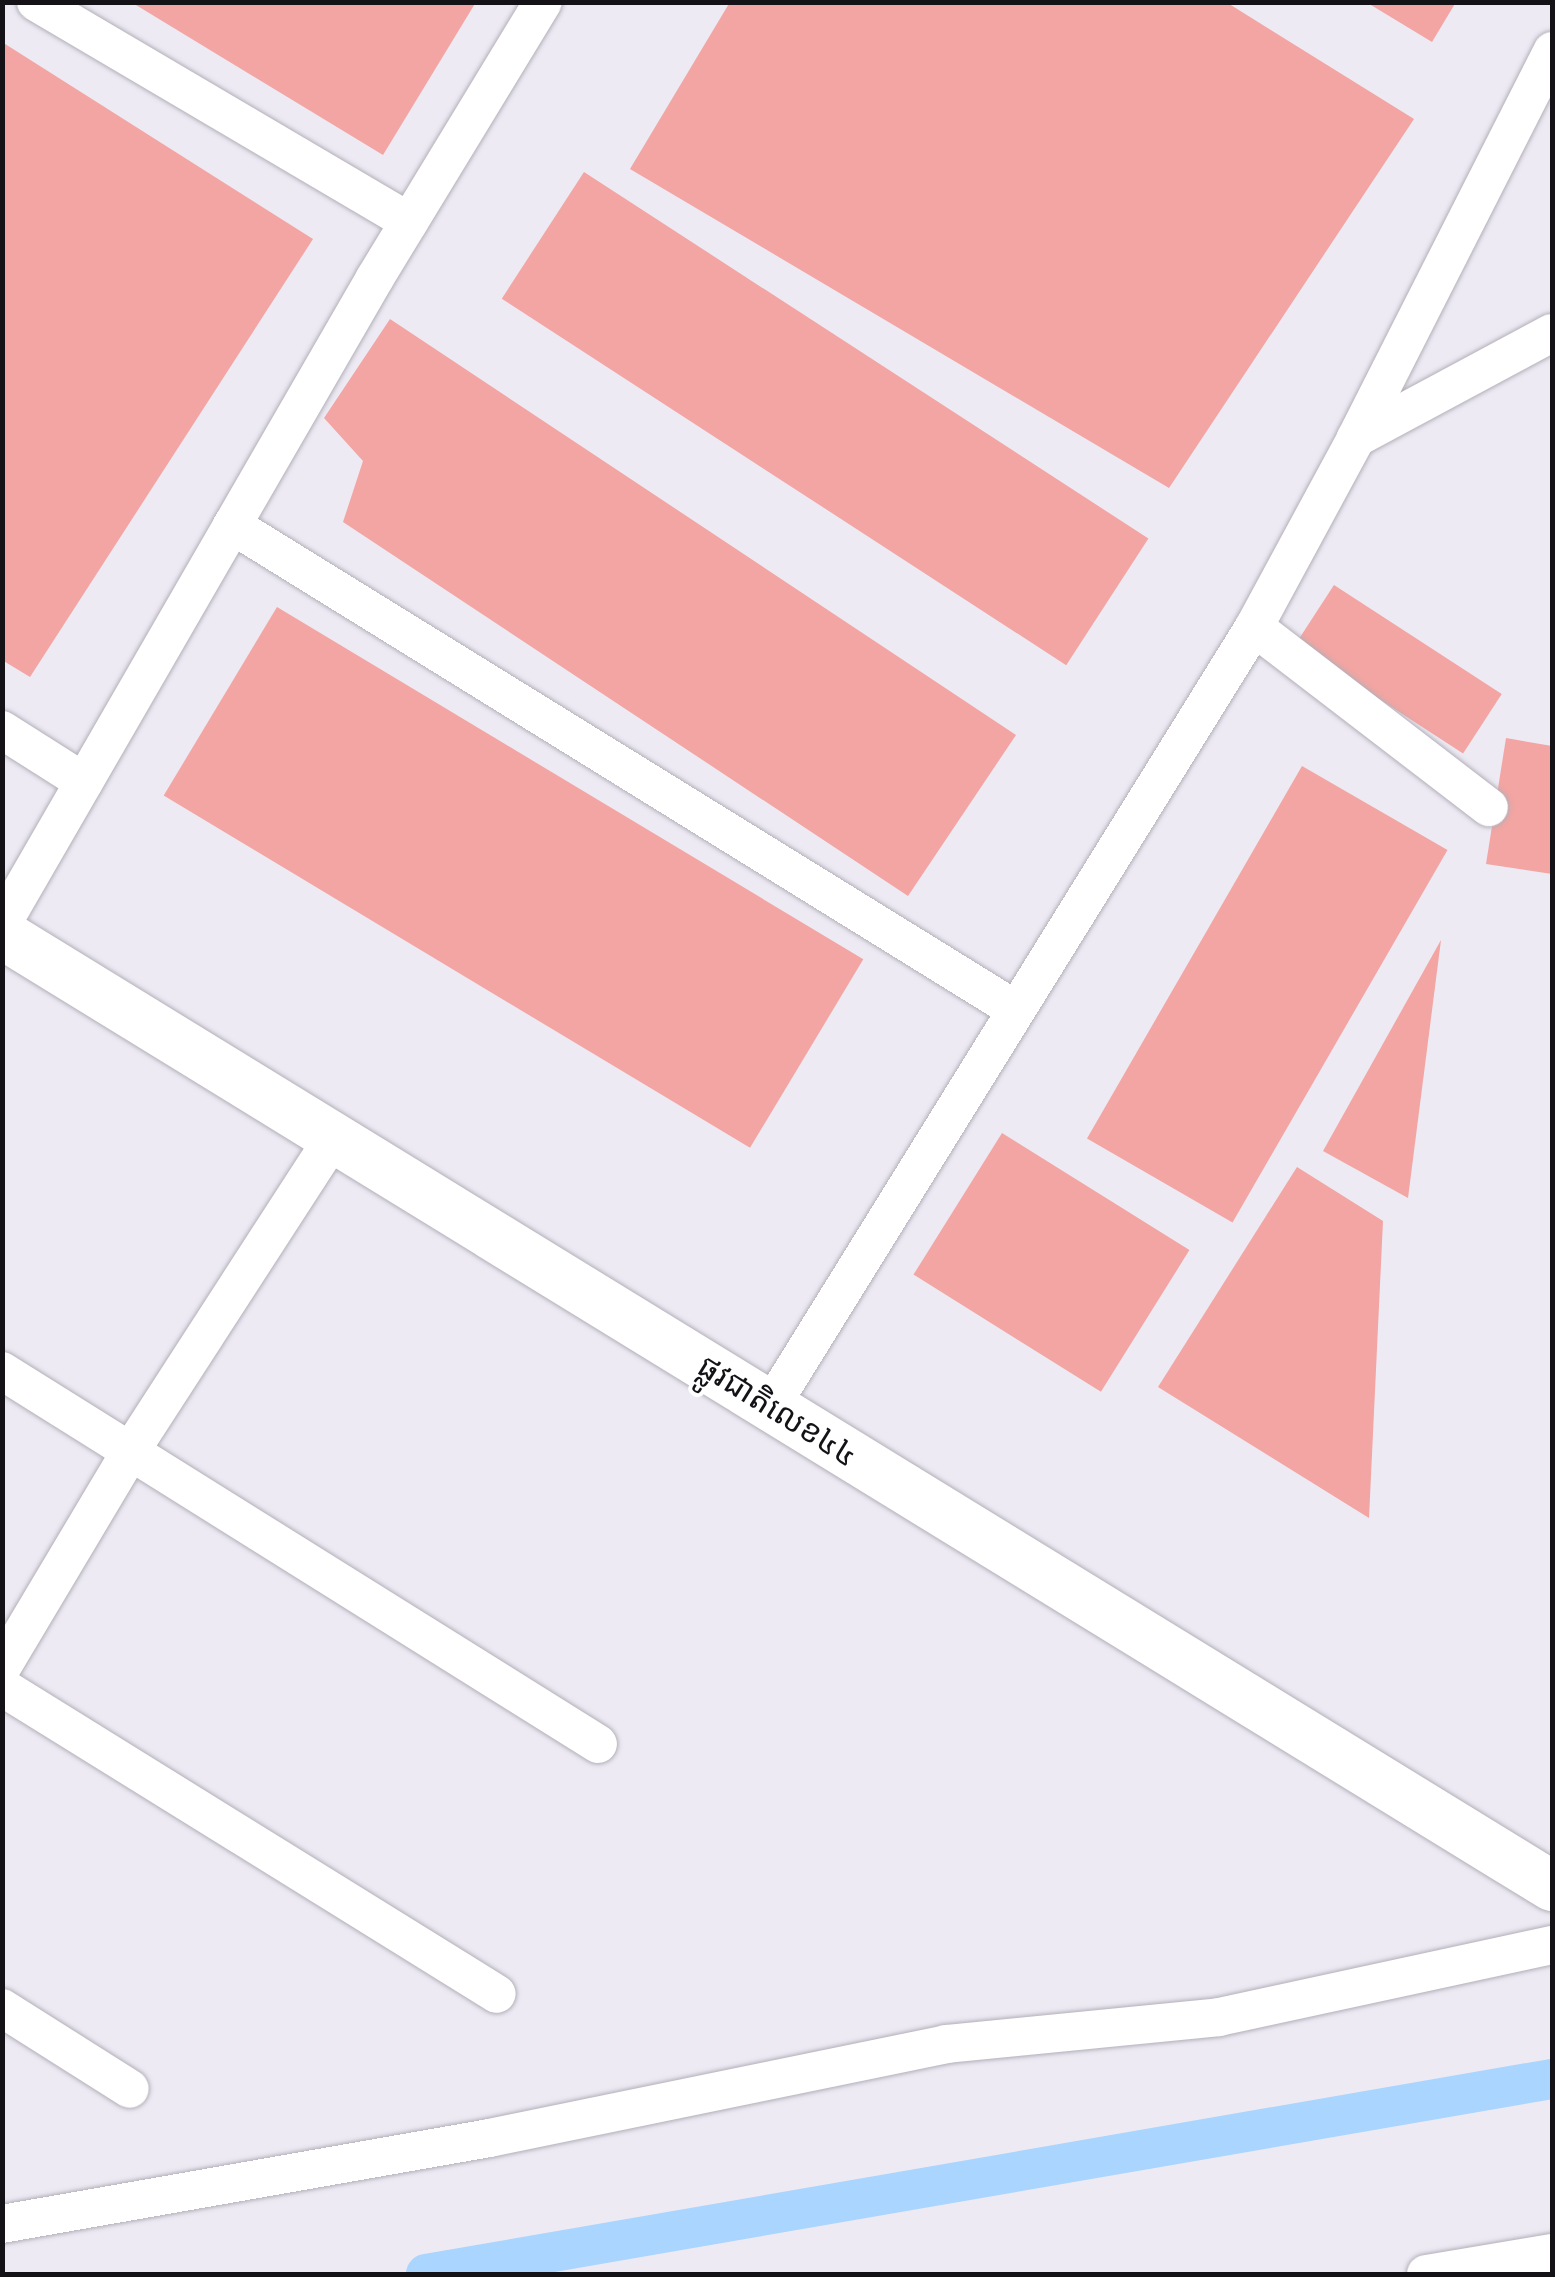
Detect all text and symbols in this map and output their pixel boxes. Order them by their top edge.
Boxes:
street label: ផ្លូវជាតិលេខ៤៤ [691,1346,865,1474]

